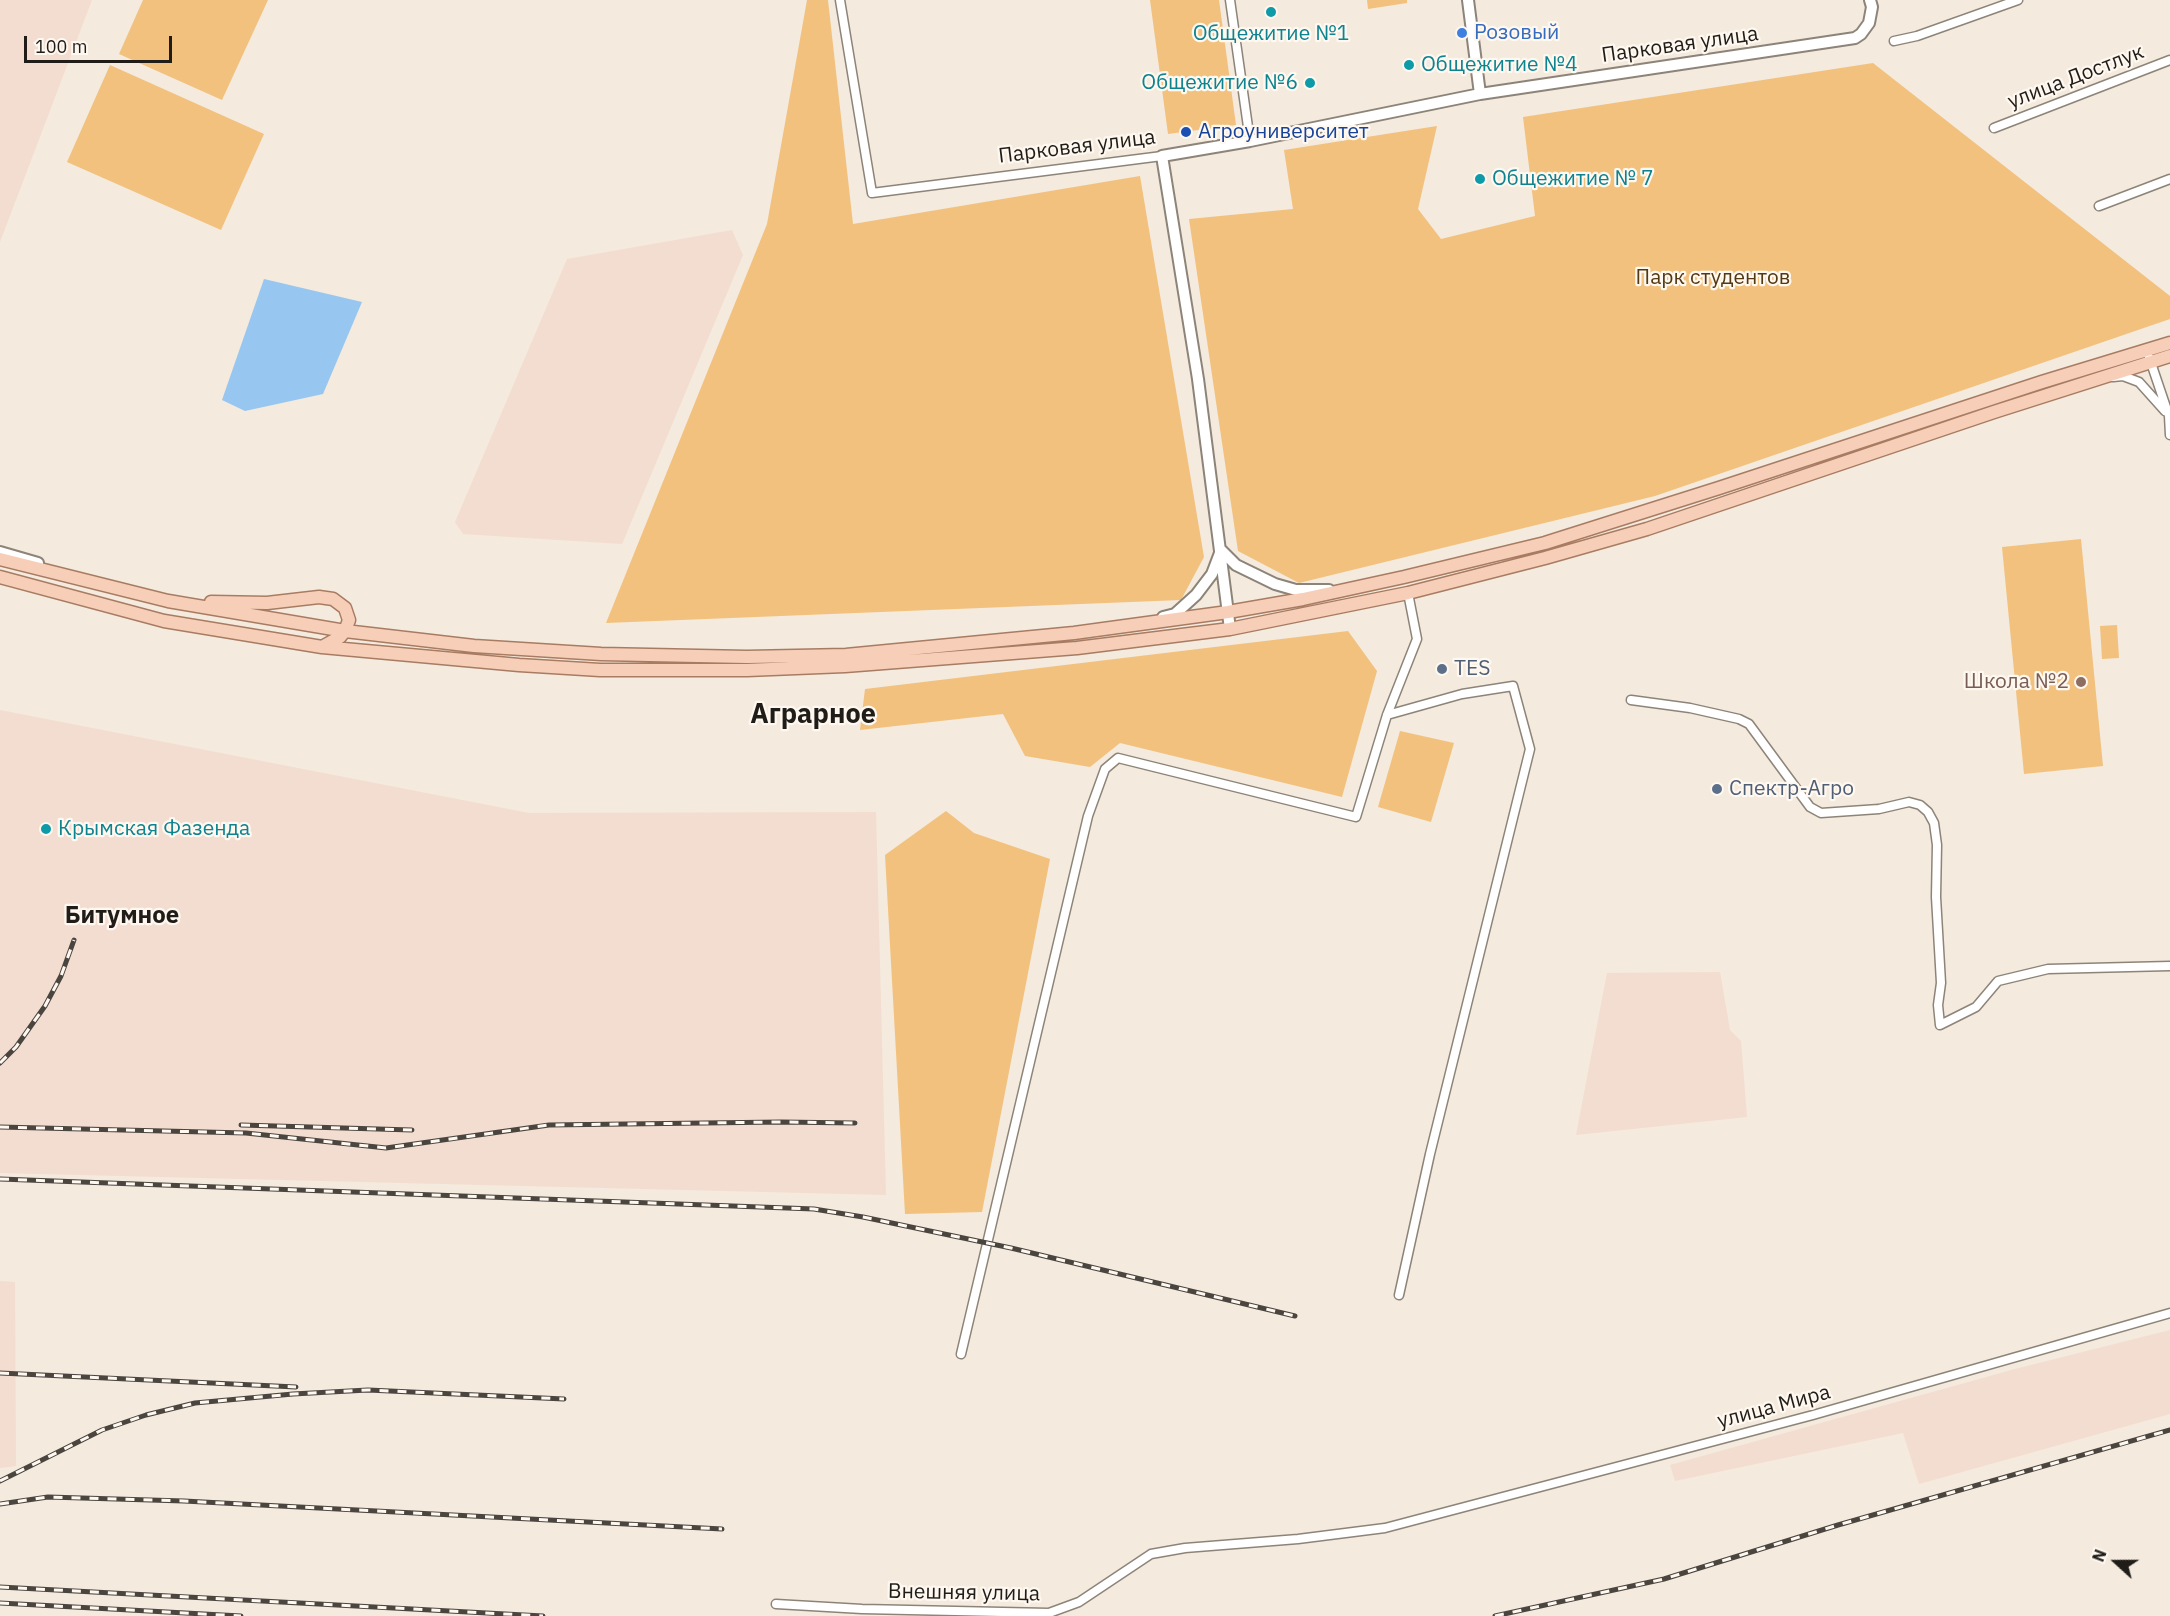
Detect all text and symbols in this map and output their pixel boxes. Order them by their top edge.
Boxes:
marker: Общежитие №1 [1264,5,1278,19]
place label: Розовый [1474,20,1559,46]
place label: Общежитие №1 [1193,21,1349,47]
street label: Парковая улица [1600,22,1760,68]
scale bar [27,24,176,62]
marker: Розовый [1455,26,1469,40]
text: 100 m [35,35,87,58]
street label: улица Достлук [2004,39,2148,115]
place label: Общежитие №4 [1421,52,1578,78]
marker: Общежитие №4 [1402,58,1416,72]
place label: Общежитие №6 [1141,70,1298,96]
marker: Общежитие №6 [1303,76,1317,90]
place label: Агроуниверситет [1198,119,1369,145]
street label: Парковая улица [997,125,1157,169]
marker: Агроуниверситет [1179,125,1193,139]
place label: Общежитие № 7 [1492,166,1654,192]
marker: Общежитие № 7 [1473,172,1487,186]
park label: Парк студентов [1636,265,1790,291]
place label: TES [1454,656,1490,682]
marker: TES [1435,662,1449,676]
place label: Школа №2 [1964,669,2069,695]
marker: Школа №2 [2074,675,2088,689]
district label: Аграрное [750,699,876,731]
place label: Спектр-Агро [1729,776,1854,802]
marker: Спектр-Агро [1710,782,1724,796]
place label: Крымская Фазенда [58,816,250,842]
marker: Крымская Фазенда [39,822,53,836]
district label: Битумное [65,902,179,930]
street label: улица Мира [1715,1380,1833,1434]
north arrow [2086,1532,2146,1592]
text: N [2088,1547,2111,1565]
street label: Внешняя улица [888,1579,1040,1607]

